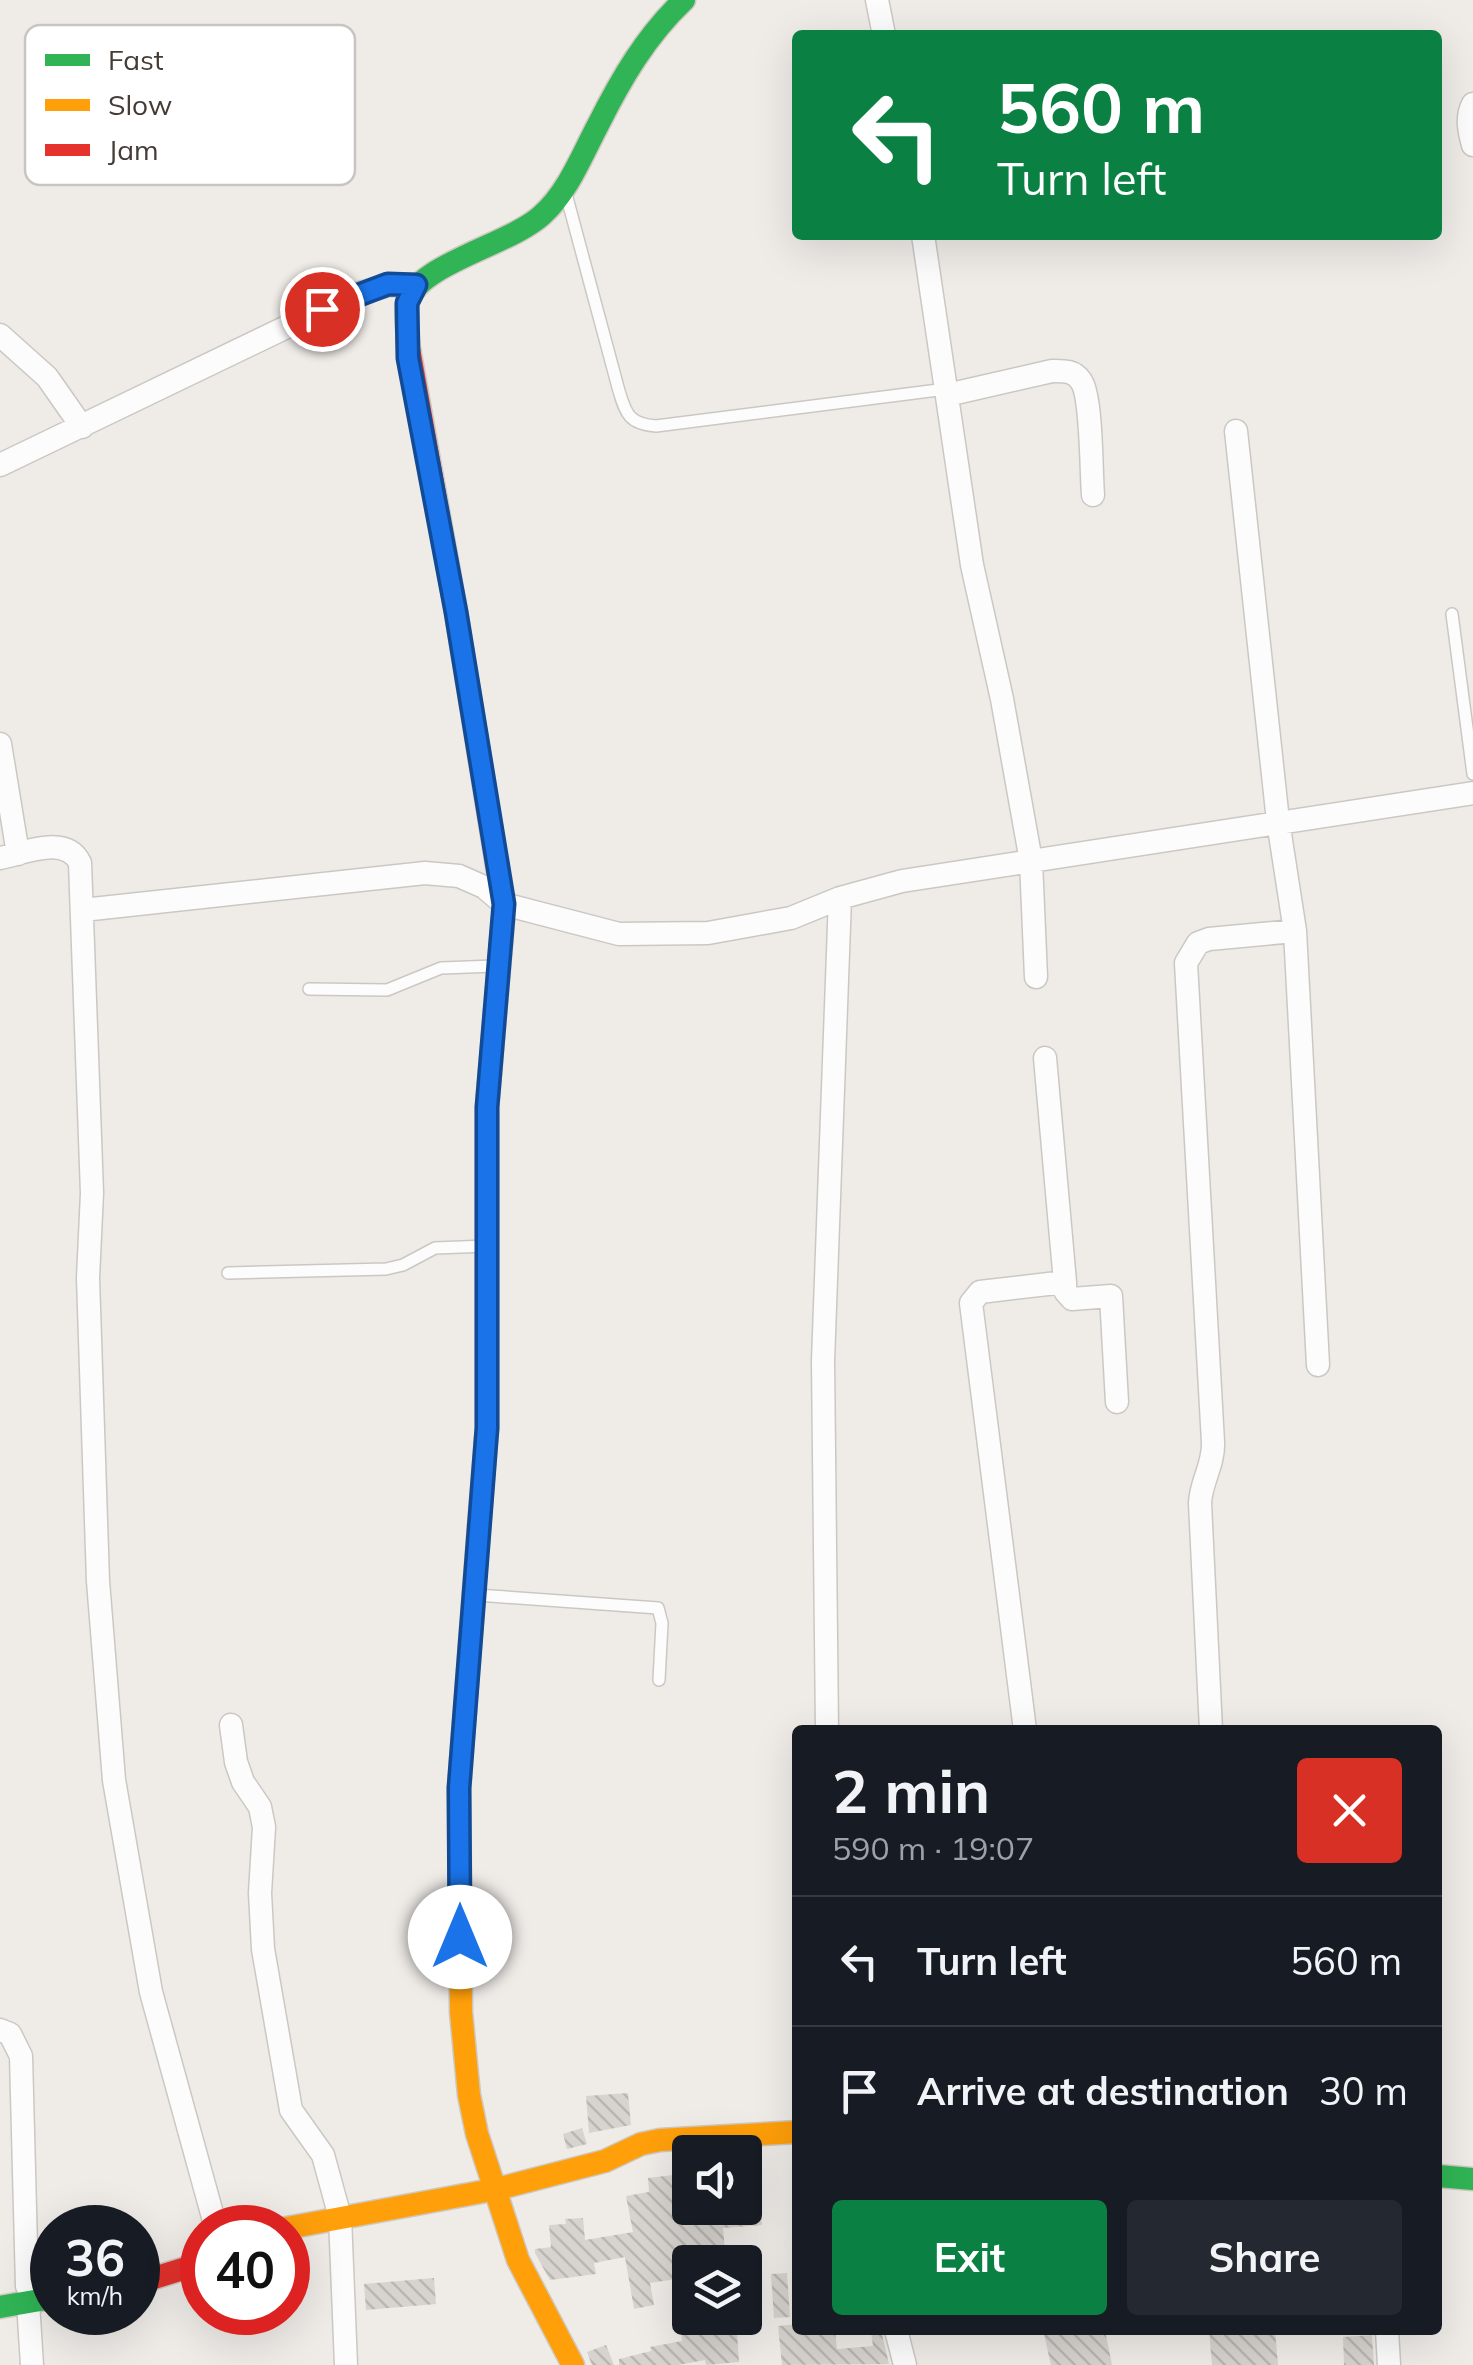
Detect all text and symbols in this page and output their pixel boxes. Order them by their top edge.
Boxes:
legend [25,25,355,185]
text: Fast [108,42,164,77]
text: 560 m [997,63,1205,151]
icon: left [832,70,962,200]
text: Slow [108,87,172,122]
text: Jam [108,132,159,167]
text: Turn left [997,150,1166,206]
pin [280,267,365,352]
icon: arrive [295,282,350,337]
text: 2 min [832,1753,990,1828]
button: close [1297,1758,1402,1863]
text: 590 m · 19:07 [832,1828,1034,1868]
position arrow [408,1885,512,1989]
icon: left [832,1934,887,1989]
text: Turn left [917,1937,1067,1985]
text: 560 m [1290,1937,1402,1985]
icon: arrive [832,2064,887,2119]
text: Arrive at destination [917,2067,1289,2115]
text: 30 m [1319,2067,1408,2115]
map controls [672,2135,762,2335]
button: sound [672,2135,762,2225]
button: Exit [832,2200,1107,2315]
button: Share [1127,2200,1402,2315]
speed limit sign: 40 [180,2205,310,2335]
text: 36 [65,2226,125,2289]
button: layers [672,2245,762,2335]
text: km/h [67,2280,123,2311]

